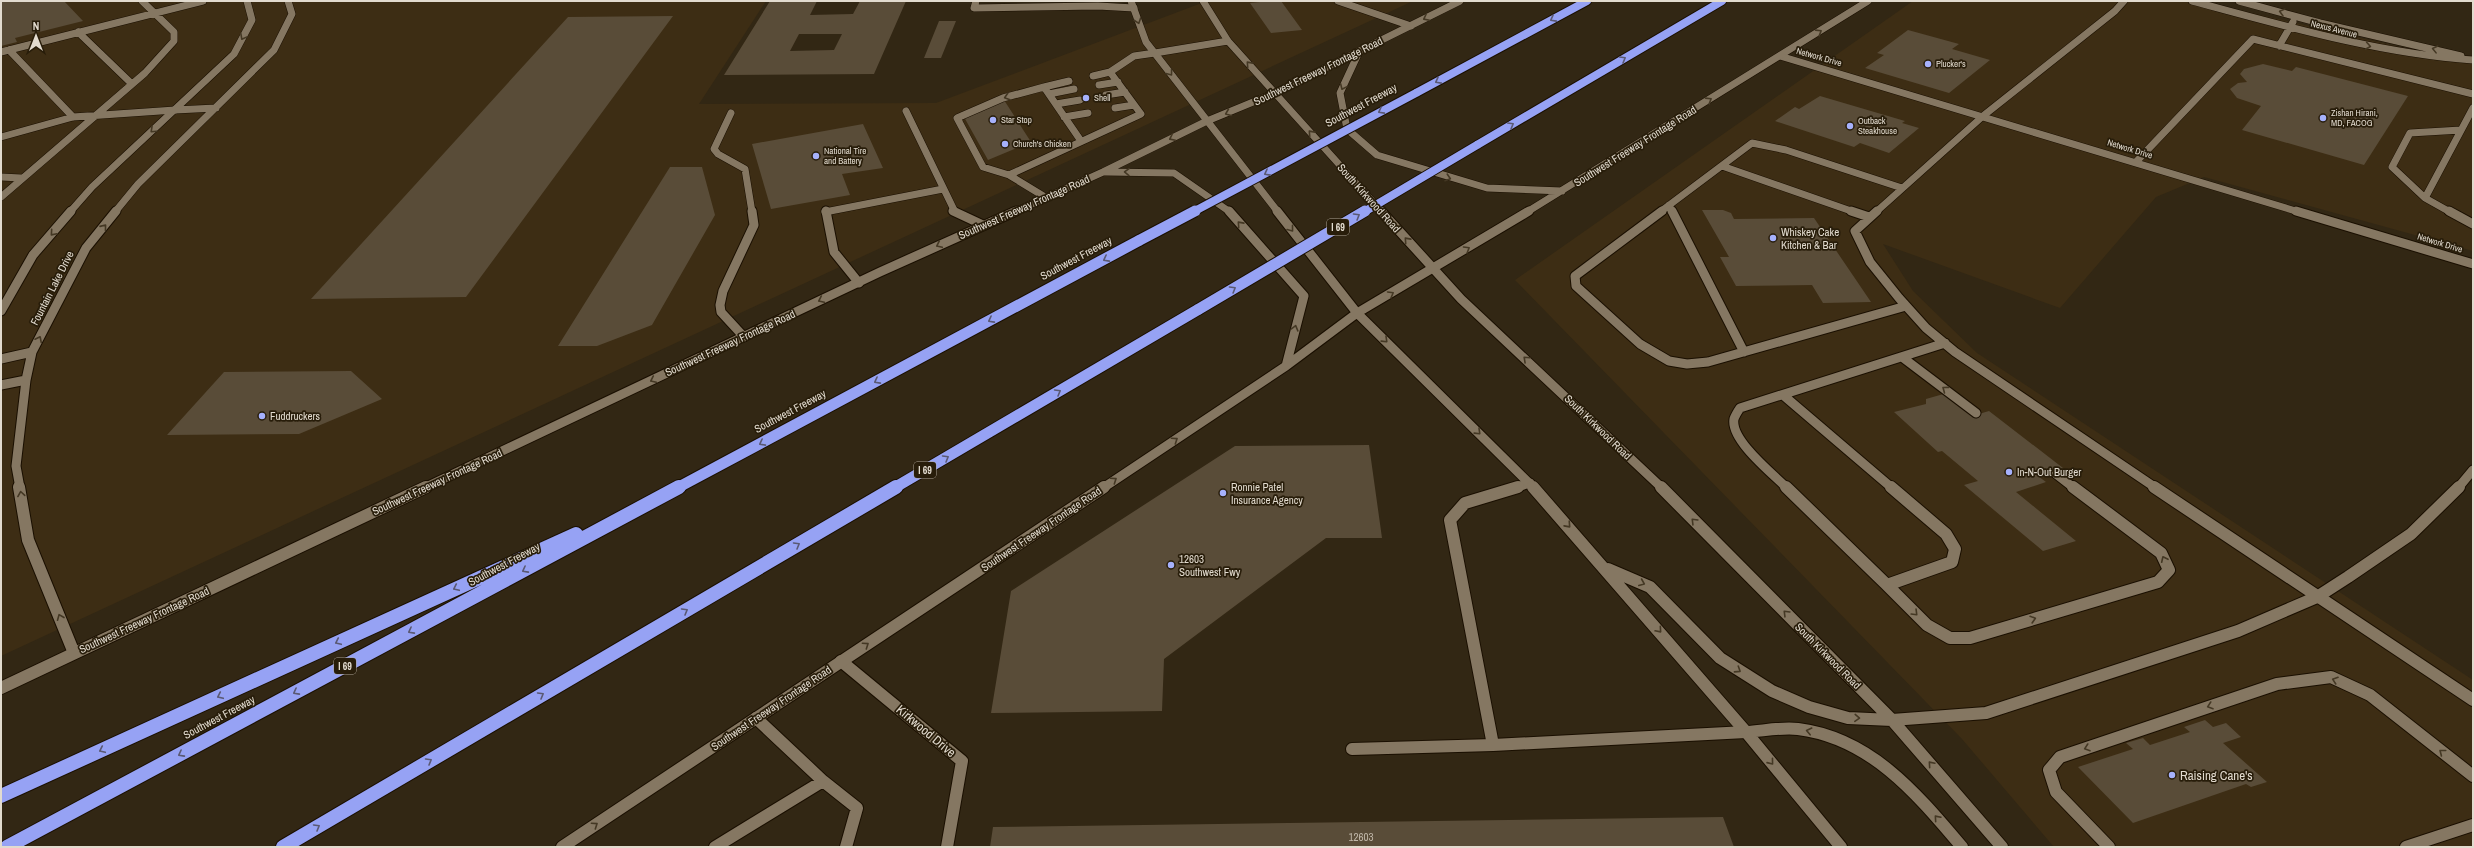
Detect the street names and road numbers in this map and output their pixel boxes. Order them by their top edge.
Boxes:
street label: Nexus Avenue [2310,17,2358,41]
street label: Southwest Freeway Frontage Road [1251,34,1385,108]
street label: Network Drive [1795,45,1843,69]
street label: Southwest Freeway [1323,81,1399,129]
street label: Southwest Freeway Frontage Road [1571,102,1699,190]
street label: Network Drive [2106,136,2154,162]
street label: South Kirkwood Road [1334,161,1404,235]
street label: Southwest Freeway Frontage Road [956,172,1092,242]
road number: I 69 [1327,219,1349,235]
street label: Network Drive [2416,230,2464,256]
street label: Southwest Freeway [1038,233,1115,283]
street label: Fountain Lake Drive [27,249,77,327]
street label: Southwest Freeway Frontage Road [663,307,797,379]
street label: Southwest Freeway [752,386,829,436]
street label: South Kirkwood Road [1562,391,1634,463]
street label: Southwest Freeway Frontage Road [370,446,504,518]
road number: I 69 [914,462,936,478]
street label: Southwest Freeway Frontage Road [978,484,1104,574]
street label: Southwest Freeway [466,539,543,589]
street label: Southwest Freeway Frontage Road [77,584,211,656]
street label: South Kirkwood Road [1792,620,1864,692]
road number: I 69 [334,658,356,674]
street label: Southwest Freeway Frontage Road [708,663,834,753]
street label: Southwest Freeway [181,692,258,742]
street label: Kirkwood Drive [893,701,959,761]

